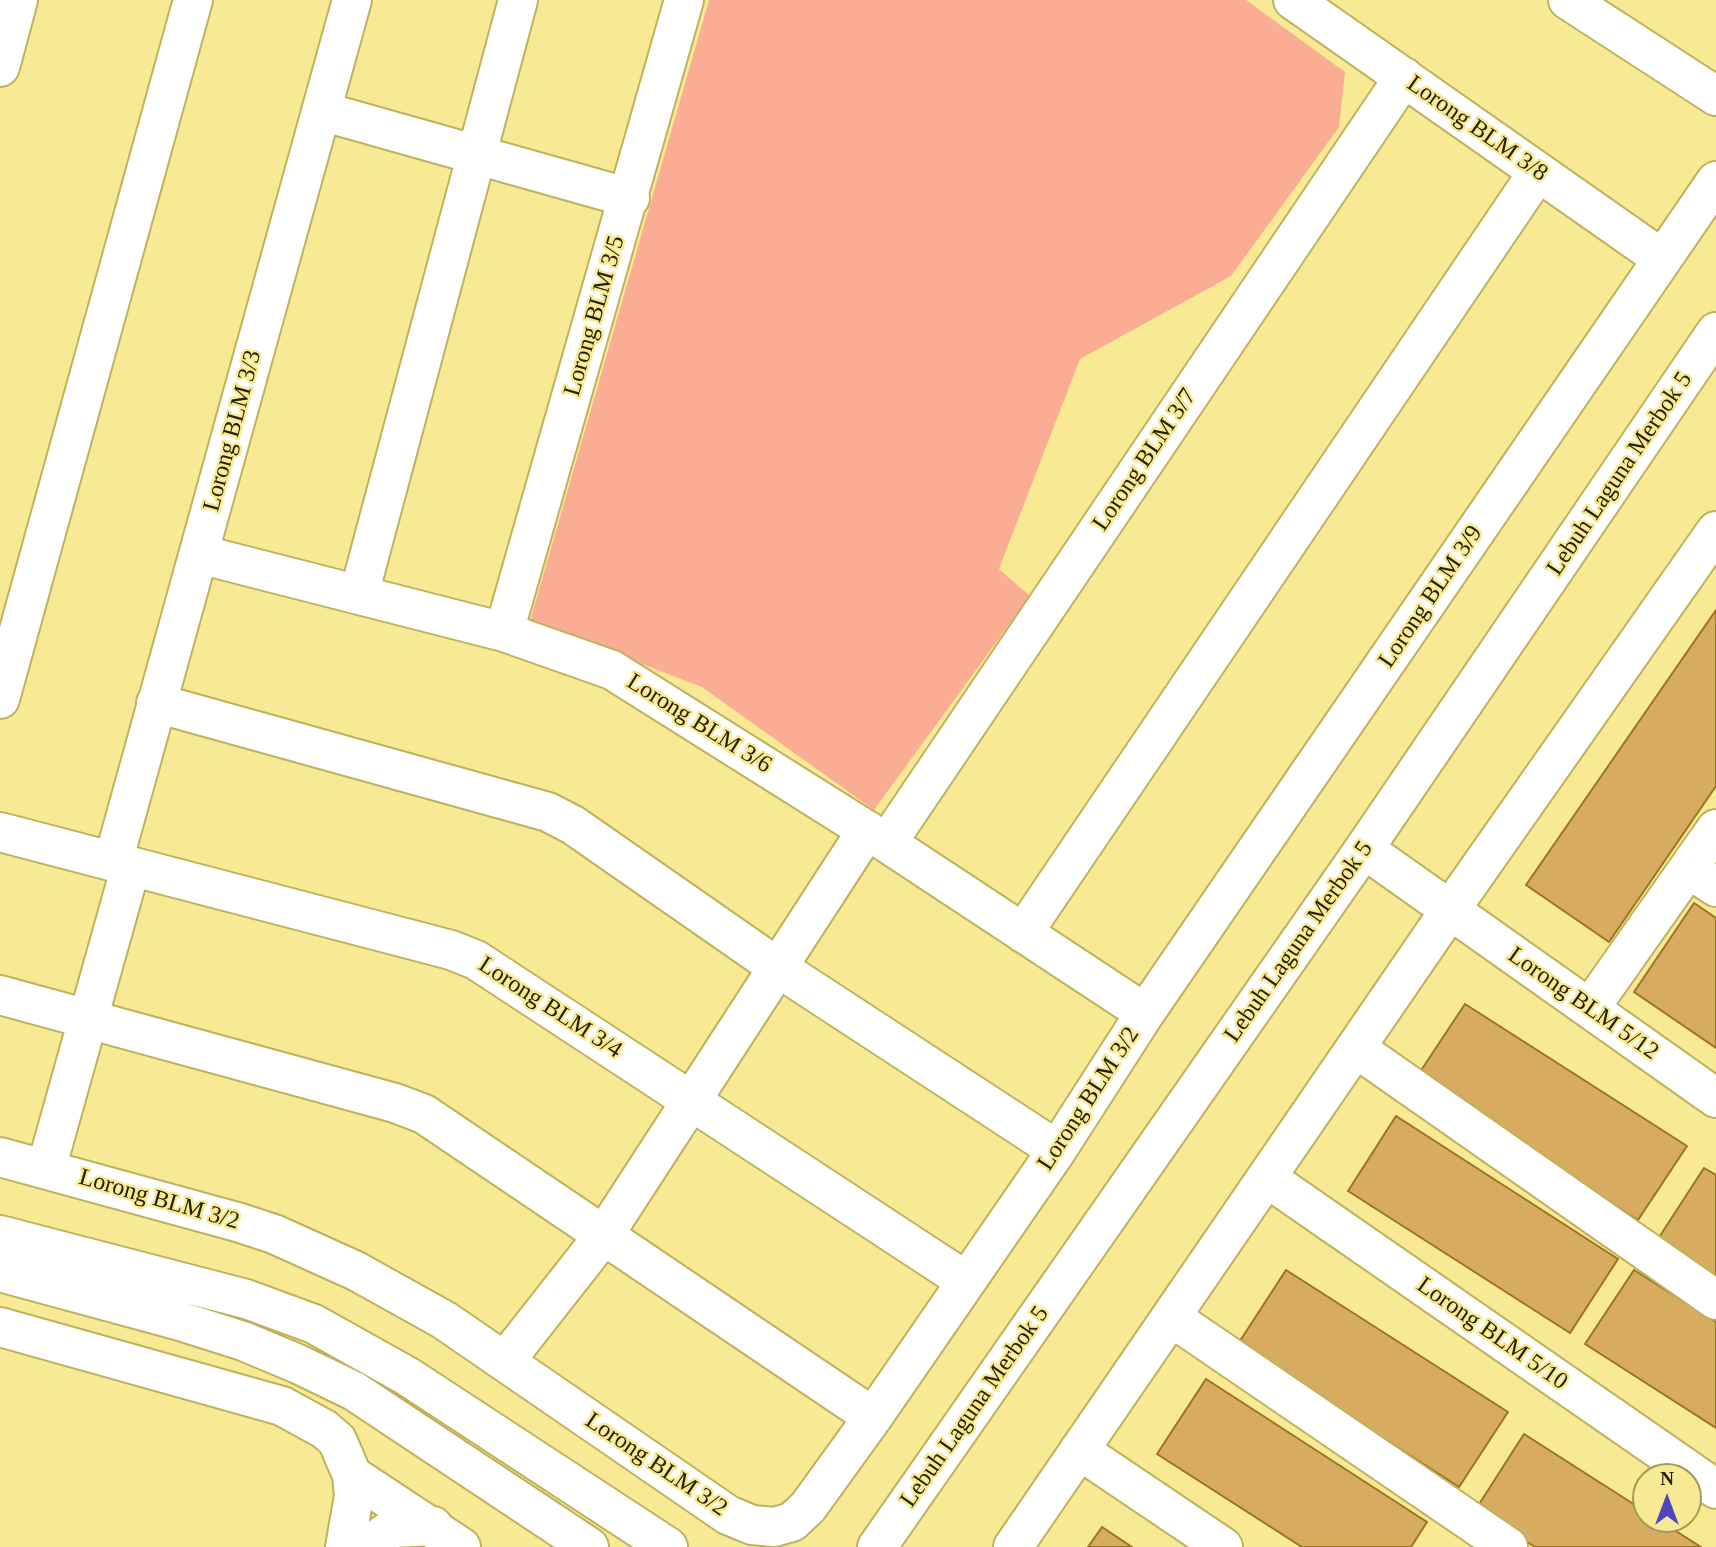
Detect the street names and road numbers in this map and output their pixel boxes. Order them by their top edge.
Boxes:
street label: Lorong BLM 3/8 [1401,70,1553,188]
street label: Lorong BLM 3/5 [558,233,632,399]
street label: Lorong BLM 3/3 [198,347,268,515]
street label: Lebuh Laguna Merbok 5 [1541,367,1699,581]
street label: Lorong BLM 3/7 [1087,383,1203,537]
street label: Lorong BLM 3/9 [1373,520,1489,674]
street label: Lorong BLM 3/6 [621,668,777,780]
street label: Lebuh Laguna Merbok 5 [1219,836,1379,1048]
street label: Lorong BLM 5/12 [1502,941,1664,1067]
street label: Lorong BLM 3/4 [473,951,627,1065]
street label: Lorong BLM 3/2 [1032,1022,1146,1176]
street label: Lorong BLM 3/2 [76,1163,242,1237]
street label: Lorong BLM 5/10 [1411,1271,1573,1397]
street label: Lebuh Laguna Merbok 5 [895,1301,1055,1513]
street label: Lorong BLM 3/2 [579,1407,733,1523]

